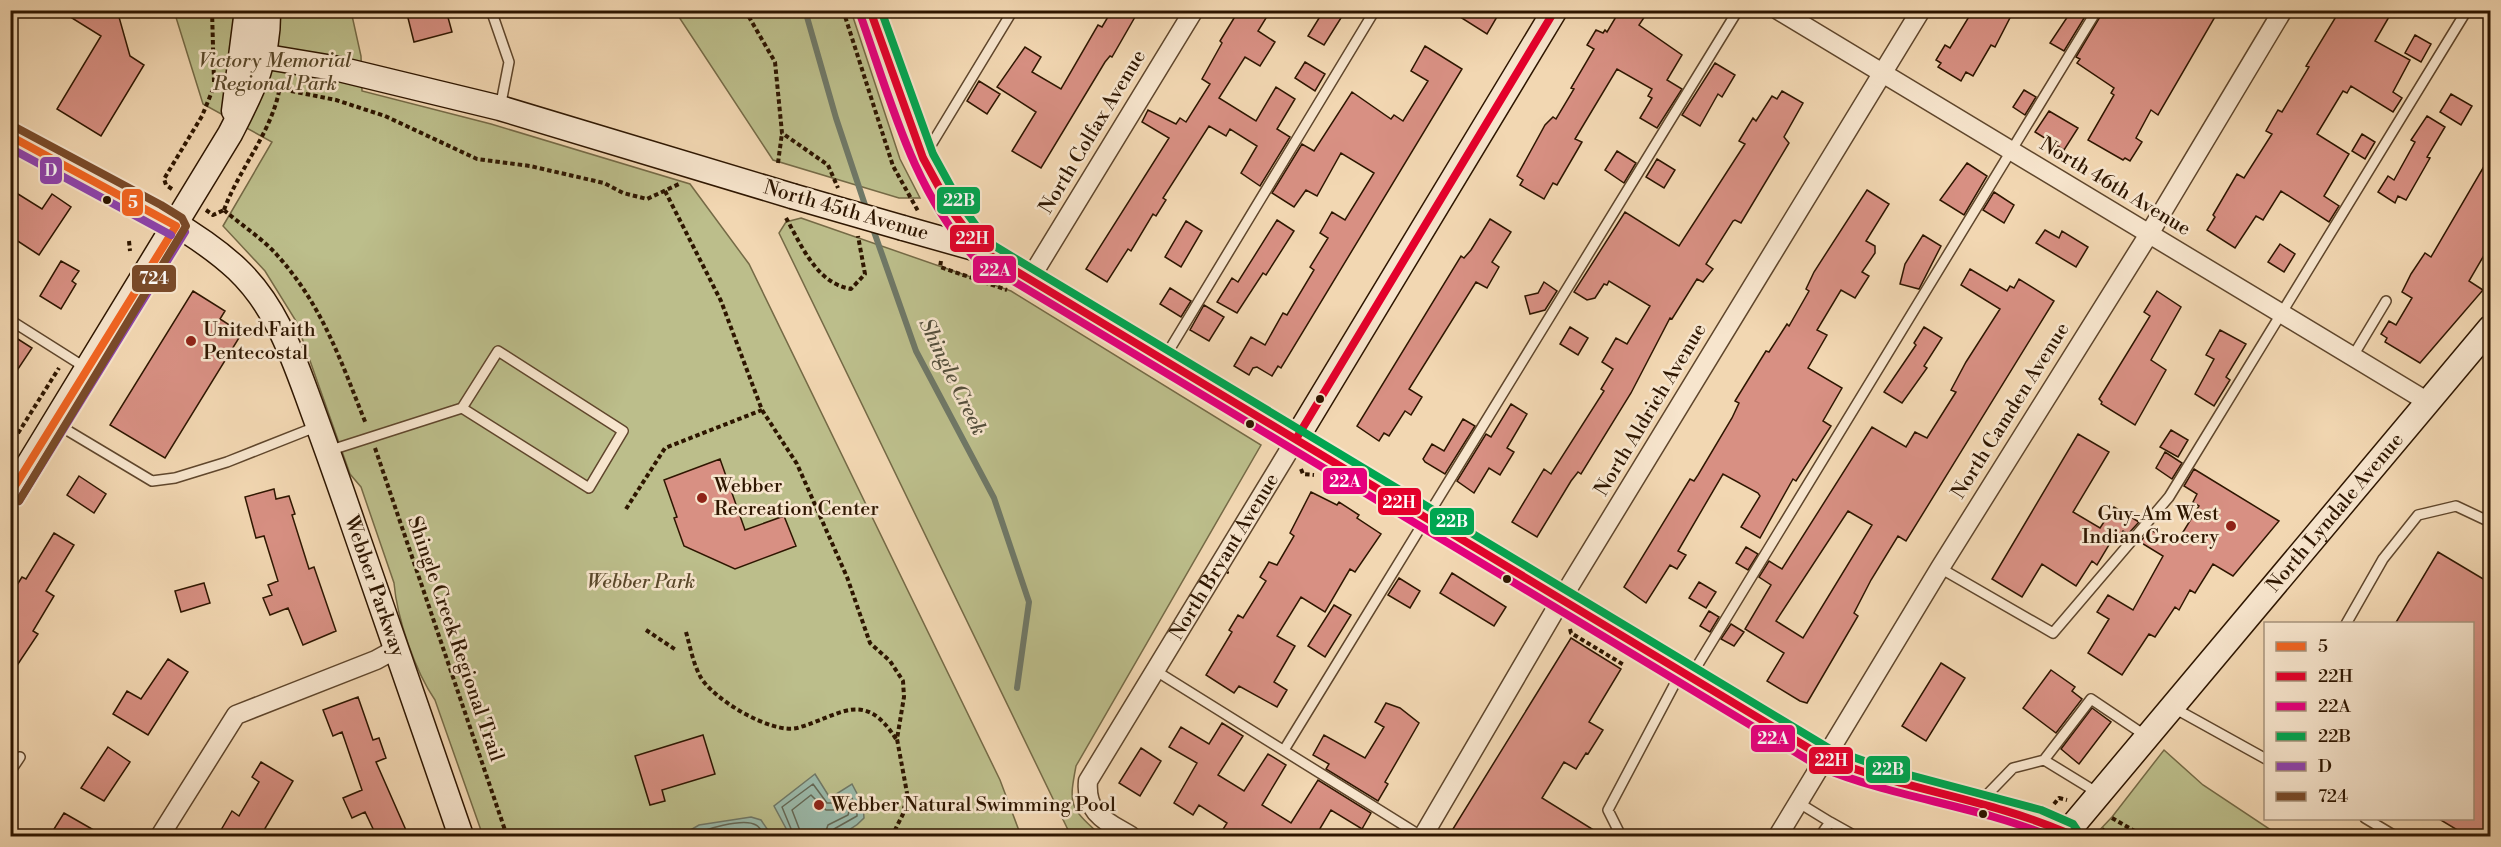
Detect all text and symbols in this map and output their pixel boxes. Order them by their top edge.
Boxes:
street label: North Colfax Avenue [1034,45,1152,219]
park label: Victory Memorial Regional Park [198,49,352,97]
street label: North 46th Avenue [2035,132,2195,242]
line badge: D [39,156,63,185]
text: D [45,161,58,181]
street label: North 45th Avenue [761,175,931,247]
line badge: 22B [936,186,981,215]
line badge: 5 [121,188,144,217]
text: 22B [943,191,975,211]
text: 5 [128,193,138,213]
unlabelled marker [101,194,113,206]
line badge: 22H [949,224,995,253]
text: 22H [955,229,989,249]
line badge: 22A [972,255,1017,284]
text: 22A [979,261,1011,281]
line badge: 724 [131,264,177,293]
text: 724 [139,269,169,289]
water label: Shingle Creek [912,314,992,440]
place label: United Faith Pentecostal [203,318,316,366]
street label: North Camden Avenue [1947,318,2075,504]
street label: North Aldrich Avenue [1590,319,1712,501]
marker: United Faith Pentecostal [184,334,198,348]
unlabelled marker [1314,393,1326,405]
unlabelled marker [1244,418,1256,430]
street label: North Lyndale Avenue [2261,428,2409,597]
line badge: 22A [1322,467,1368,495]
street label: North Bryant Avenue [1164,469,1285,645]
text: 22A [1329,472,1361,492]
place label: Webber Recreation Center [713,474,879,522]
line badge: 22H [1377,487,1422,516]
marker: Webber Recreation Center [695,491,709,505]
text: 22H [1382,493,1416,513]
place label: Guy-Am West Indian Grocery [2082,502,2219,550]
line badge: 22B [1429,507,1475,536]
street label: Webber Parkway [338,511,411,660]
text: 22B [1436,512,1468,532]
street label: Shingle Creek Regional Trail [401,513,509,765]
marker: Guy-Am West Indian Grocery [2224,519,2238,533]
park label: Webber Park [587,570,695,595]
unlabelled marker [1501,573,1513,585]
legend [2264,622,2474,820]
text: 5 [2318,635,2328,658]
text: 22H [2318,665,2354,688]
text: 22A [2318,695,2352,718]
line badge: 22A [1750,724,1796,753]
text: 22B [2318,725,2351,748]
text: 22A [1757,729,1789,749]
line badge: 22H [1808,746,1854,775]
text: 22H [1814,751,1848,771]
line badge: 22B [1865,755,1911,784]
text: D [2318,755,2332,778]
text: 22B [1872,760,1904,780]
text: 724 [2318,785,2348,808]
place label: Webber Natural Swimming Pool [830,793,1116,818]
marker: Webber Natural Swimming Pool [812,798,826,812]
unlabelled marker [1977,808,1989,820]

